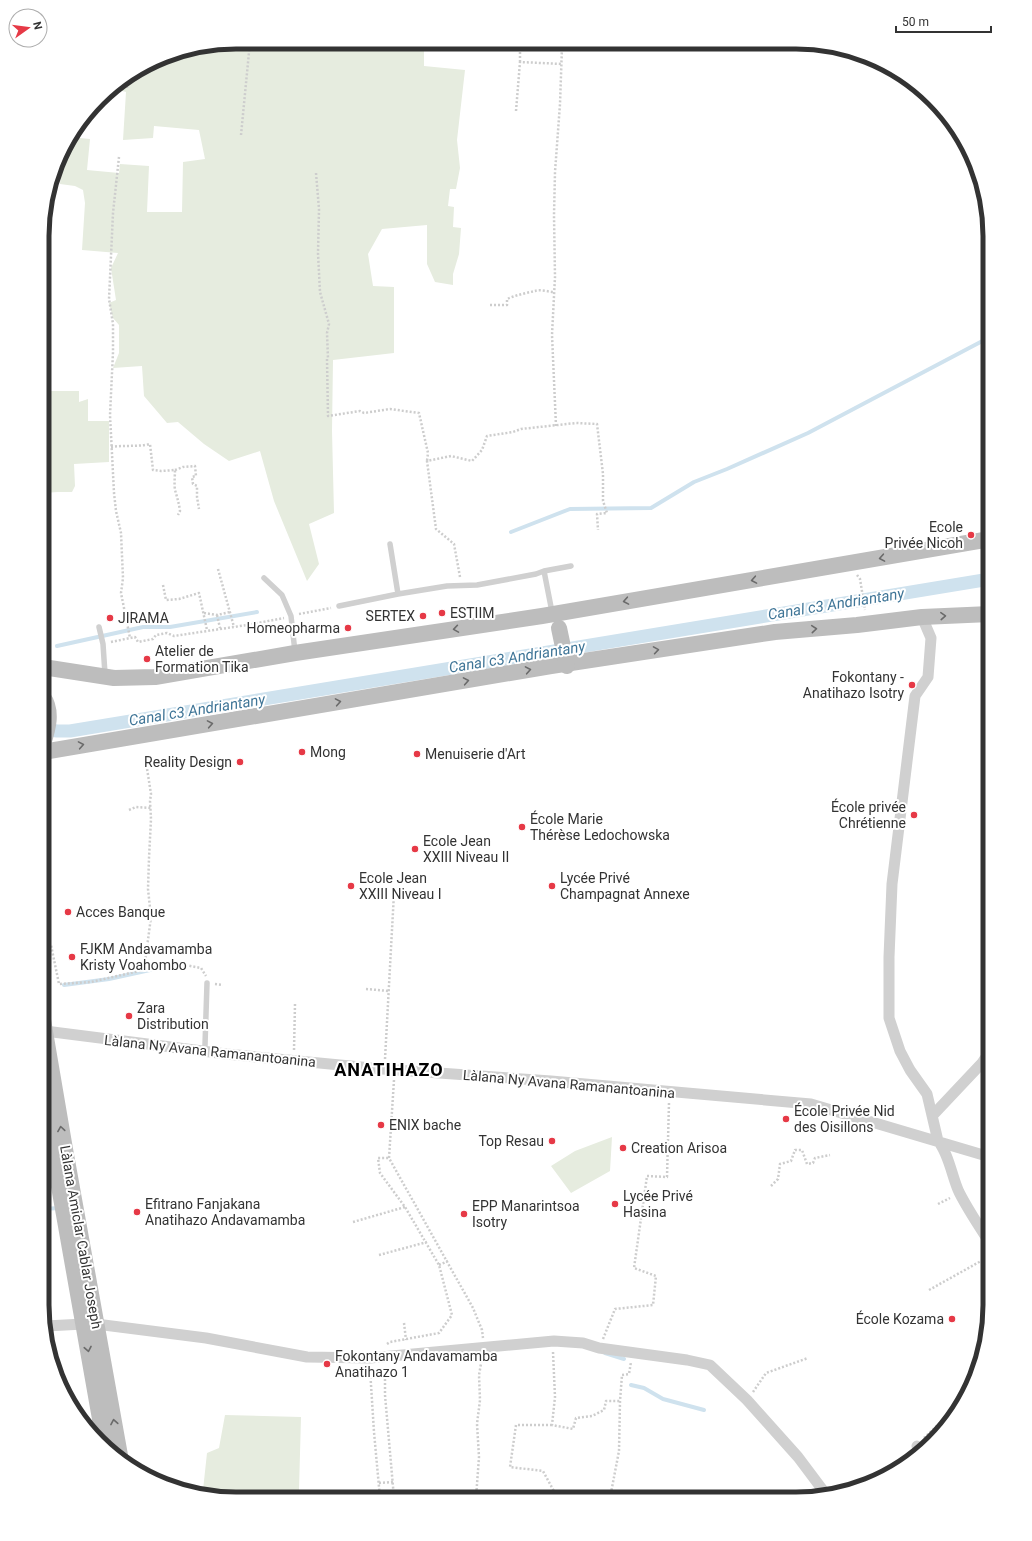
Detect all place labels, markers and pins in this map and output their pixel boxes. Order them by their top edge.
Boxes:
place label: Ecole Privée Nicoh [885,519,963,551]
marker: Ecole Privée Nicoh [966,530,976,540]
place label: ESTIIM [450,605,494,621]
place label: SERTEX [366,608,415,624]
marker: ESTIIM [437,608,447,618]
place label: JIRAMA [118,610,169,626]
marker: SERTEX [418,611,428,621]
marker: JIRAMA [105,613,115,623]
place label: Homeopharma [247,620,340,636]
marker: Homeopharma [343,623,353,633]
place label: Atelier de Formation Tika [155,643,249,675]
marker: Atelier de Formation Tika [142,654,152,664]
place label: Fokontany - Anatihazo Isotry [803,669,904,701]
marker: Fokontany - Anatihazo Isotry [907,680,917,690]
place label: Mong [310,744,346,760]
place label: Menuiserie d'Art [425,746,526,762]
marker: Mong [297,747,307,757]
marker: Menuiserie d'Art [412,749,422,759]
place label: Reality Design [144,754,232,770]
marker: Reality Design [235,757,245,767]
place label: École privée Chrétienne [831,798,906,831]
place label: École Marie Thérèse Ledochowska [530,810,670,843]
marker: École privée Chrétienne [909,810,919,820]
marker: École Marie Thérèse Ledochowska [517,822,527,832]
place label: Ecole Jean XXIII Niveau II [423,833,509,865]
marker: Ecole Jean XXIII Niveau II [410,844,420,854]
place label: Ecole Jean XXIII Niveau I [359,870,442,902]
place label: Lycée Privé Champagnat Annexe [560,870,690,902]
marker: Ecole Jean XXIII Niveau I [346,881,356,891]
marker: Lycée Privé Champagnat Annexe [547,881,557,891]
place label: Acces Banque [76,904,165,920]
marker: Acces Banque [63,907,73,917]
place label: FJKM Andavamamba Kristy Voahombo [80,941,212,973]
marker: FJKM Andavamamba Kristy Voahombo [67,952,77,962]
place label: Zara Distribution [137,1000,209,1032]
marker: Zara Distribution [124,1011,134,1021]
place label: École Privée Nid des Oisillons [794,1102,895,1135]
marker: École Privée Nid des Oisillons [781,1114,791,1124]
place label: ENIX bache [389,1117,461,1133]
marker: ENIX bache [376,1120,386,1130]
place label: Top Resau [478,1133,544,1149]
marker: Top Resau [547,1136,557,1146]
place label: Creation Arisoa [631,1140,727,1156]
marker: Creation Arisoa [618,1143,628,1153]
place label: Lycée Privé Hasina [623,1188,693,1220]
place label: Efitrano Fanjakana Anatihazo Andavamamba [145,1196,305,1228]
place label: EPP Manarintsoa Isotry [472,1198,580,1230]
marker: Lycée Privé Hasina [610,1199,620,1209]
marker: Efitrano Fanjakana Anatihazo Andavamamba [132,1207,142,1217]
marker: EPP Manarintsoa Isotry [459,1209,469,1219]
place label: École Kozama [856,1310,944,1327]
marker: École Kozama [947,1314,957,1324]
place label: Fokontany Andavamamba Anatihazo 1 [335,1348,498,1380]
marker: Fokontany Andavamamba Anatihazo 1 [322,1359,332,1369]

